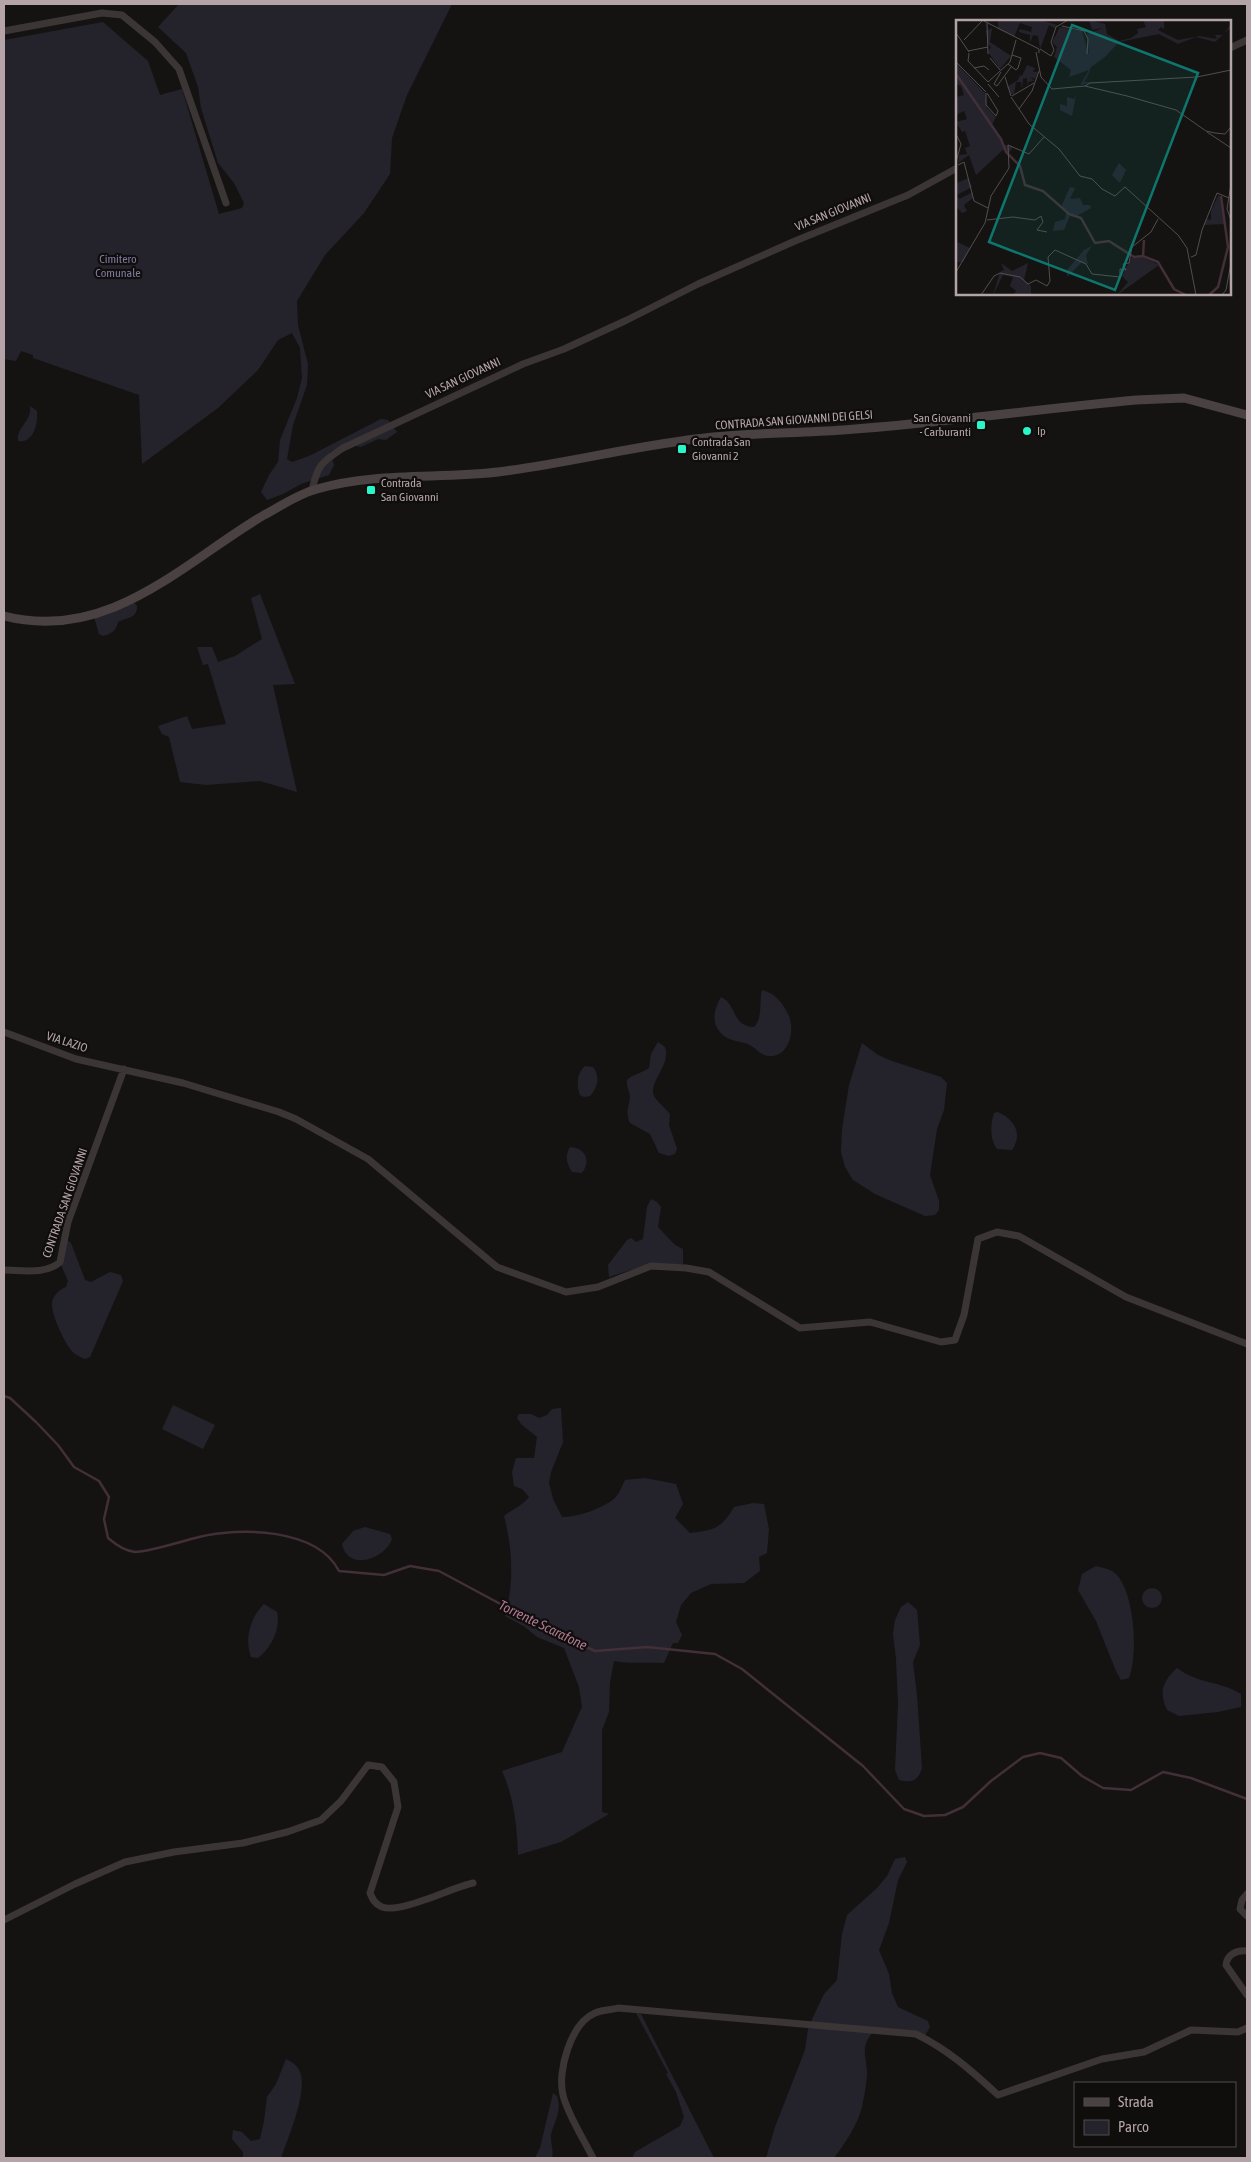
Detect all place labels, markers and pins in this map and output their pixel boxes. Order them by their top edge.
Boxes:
place label: San Giovanni - Carburanti [913,411,971,439]
marker: San Giovanni - Carburanti [975,419,987,431]
place label: Ip [1037,424,1046,438]
marker: Ip [1021,425,1033,437]
place label: Contrada San Giovanni 2 [692,435,751,463]
marker: Contrada San Giovanni 2 [676,443,688,455]
place label: Contrada San Giovanni [381,476,439,504]
marker: Contrada San Giovanni [365,484,377,496]

